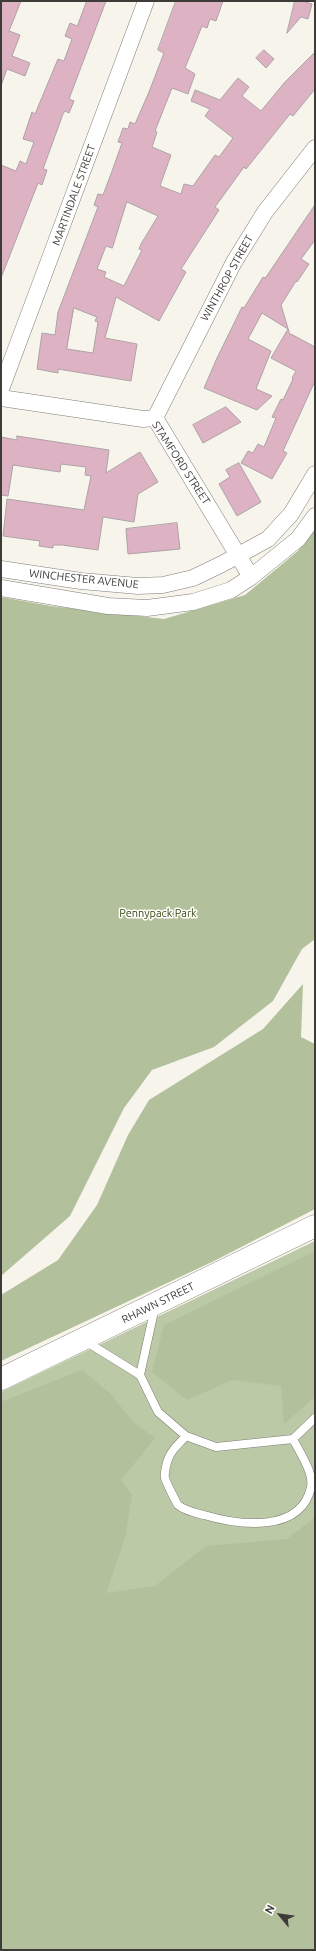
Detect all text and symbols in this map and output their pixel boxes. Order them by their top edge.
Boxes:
street label: MARTINDALE STREET [50,143,98,247]
street label: WINTHROP STREET [198,233,256,323]
street label: STAMFORD STREET [149,419,213,507]
street label: WINCHESTER AVENUE [29,567,139,591]
park label: Pennypack Park [119,906,197,920]
street label: RHAWN STREET [119,1280,197,1326]
north arrow [260,1895,300,1935]
text: N [262,1903,277,1916]

